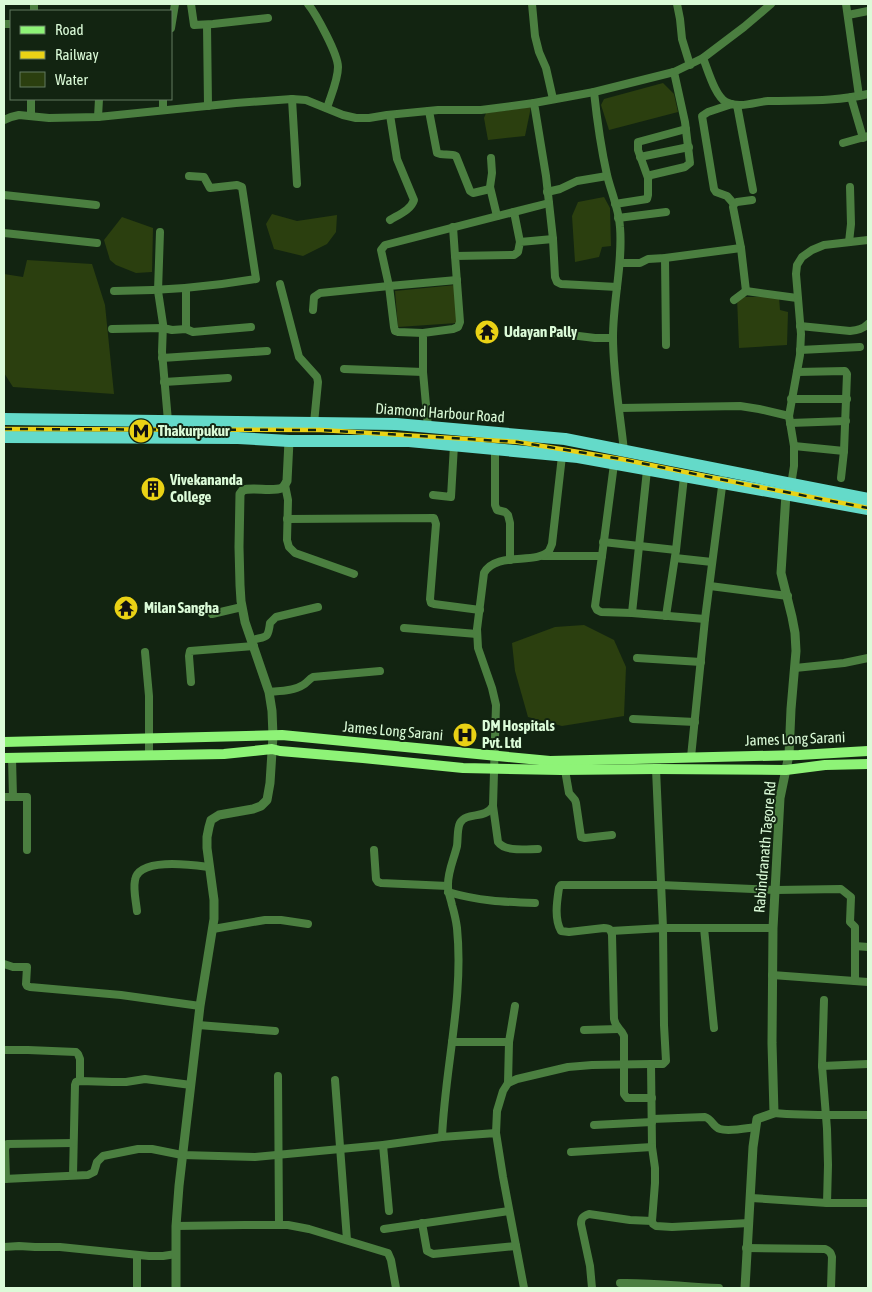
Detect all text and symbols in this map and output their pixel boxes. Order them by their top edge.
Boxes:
legend [10,10,172,100]
text: Road [55,21,84,38]
text: Railway [55,46,99,63]
text: Water [55,71,88,88]
temple icon: Udayan Pally [474,319,500,345]
place label: Udayan Pally [504,323,578,340]
street label: Diamond Harbour Road [375,399,505,426]
metro station icon: Thakurpukur [128,418,154,444]
place label: Thakurpukur [158,422,230,439]
place label: Vivekananda College [169,471,243,505]
building icon: Vivekananda College [140,476,166,502]
temple icon: Milan Sangha [113,595,139,621]
place label: Milan Sangha [144,599,219,616]
place label: DM Hospitals Pvt. Ltd [482,717,555,751]
street label: James Long Sarani [342,718,444,743]
hospital icon: DM Hospitals Pvt. Ltd [452,722,478,748]
street label: James Long Sarani [744,728,845,749]
street label: Rabindranath Tagore Rd [750,780,779,913]

